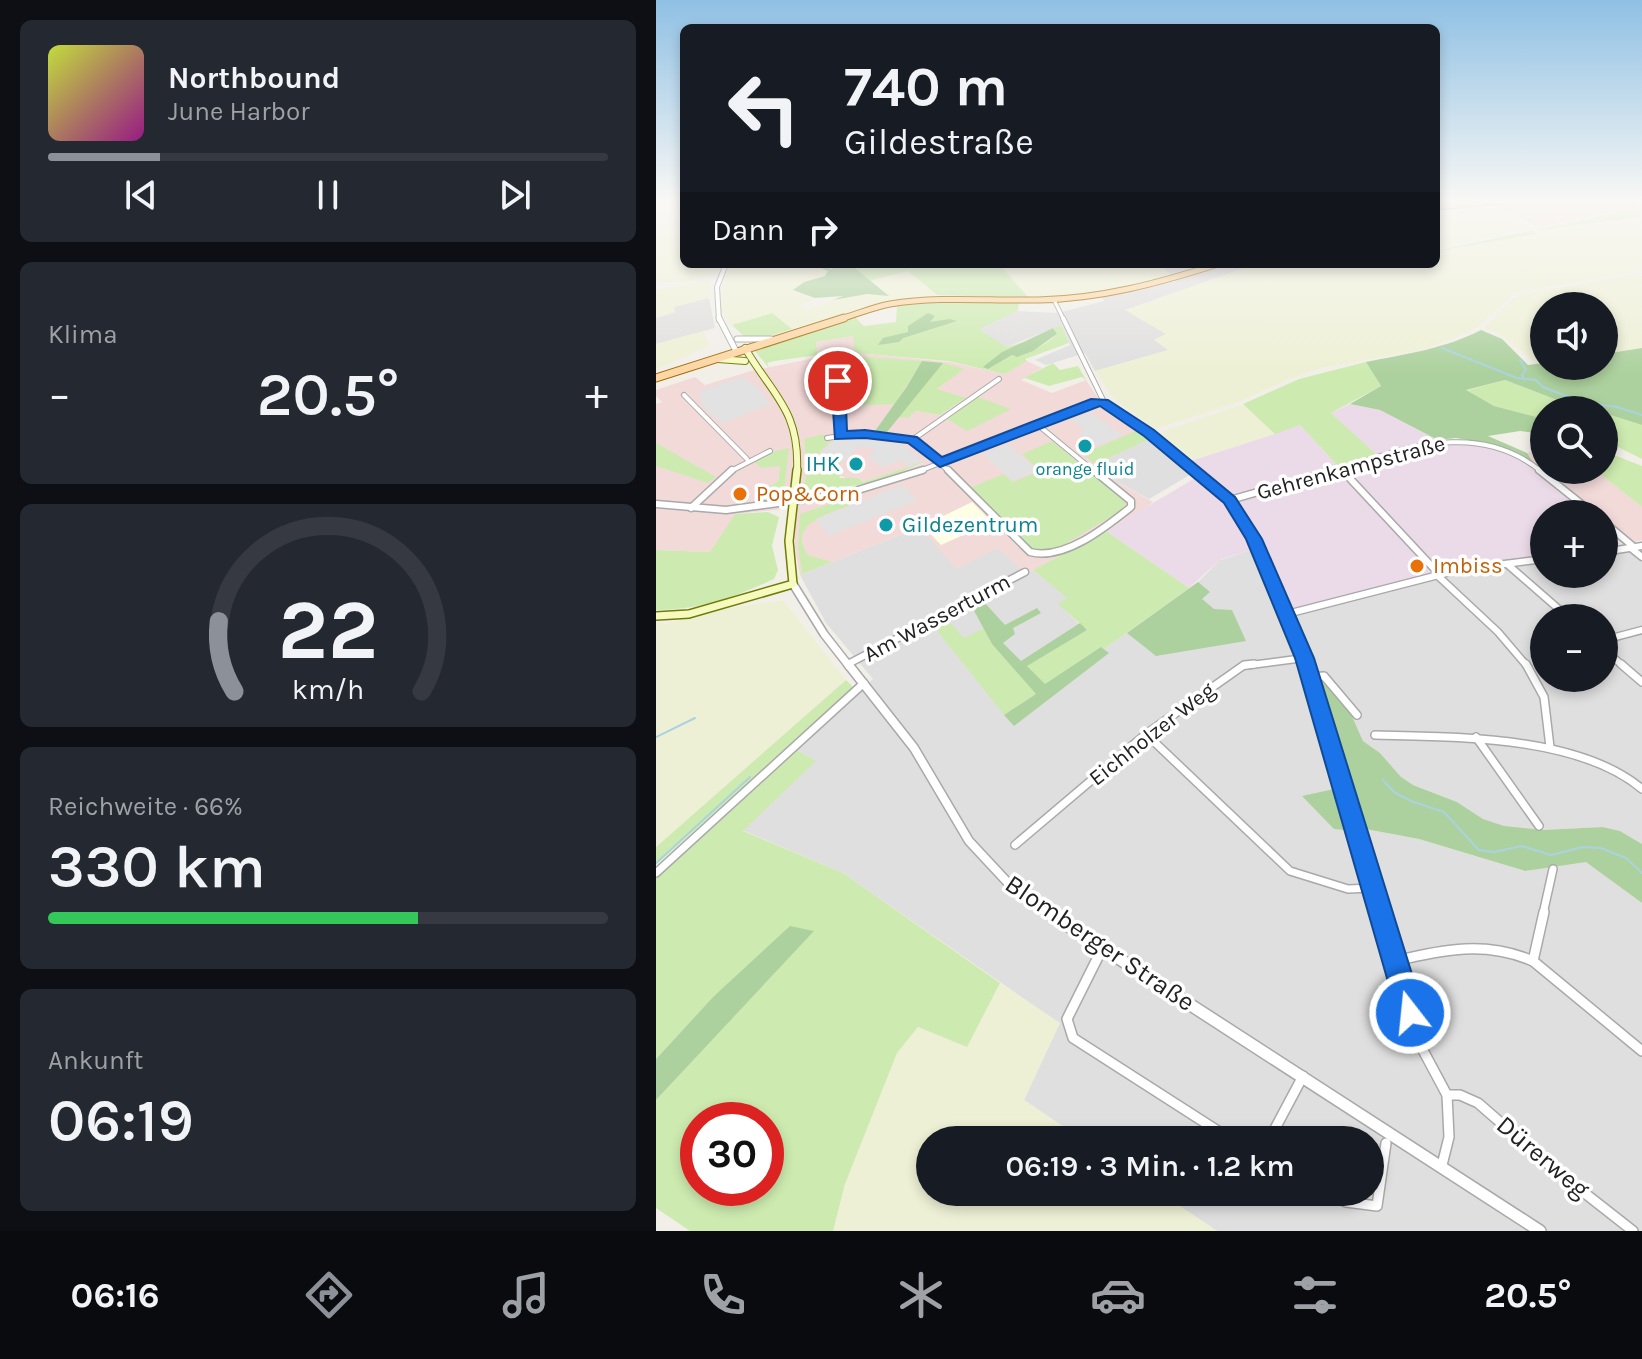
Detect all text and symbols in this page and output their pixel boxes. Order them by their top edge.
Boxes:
text: 740 m [844,54,1008,119]
icon: left [712,56,816,160]
text: Northbound [168,60,340,96]
text: June Harbor [168,96,310,127]
text: Gildestraße [844,121,1034,163]
icon: previous [119,173,163,217]
icon: pause [306,173,350,217]
icon: next [493,173,537,217]
icon: right [801,208,845,252]
text: Dann [712,212,785,248]
map controls [1530,292,1618,692]
button: sound [1530,292,1618,380]
text: Klima [48,319,117,350]
pin [804,347,872,415]
icon: arrive [816,359,860,403]
text: 20.5° [257,360,399,430]
text: − [48,369,71,420]
text: + [585,369,608,420]
button: search [1530,396,1618,484]
street label: Gehrenkampstraße [1254,430,1448,506]
marker: orange fluid [1076,437,1094,455]
place label: IHK [806,451,840,477]
marker: IHK [847,455,865,473]
place label: orange fluid [1036,458,1134,480]
place label: Pop&Corn [756,481,860,507]
marker: Pop&Corn [731,485,749,503]
button: + [1530,500,1618,588]
place label: Gildezentrum [902,512,1038,538]
marker: Gildezentrum [877,516,895,534]
place label: Imbiss [1433,553,1502,579]
marker: Imbiss [1408,557,1426,575]
street label: Am Wasserturm [859,568,1015,668]
text: 22 [278,581,378,678]
button: − [1530,604,1618,692]
text: km/h [292,673,364,706]
street label: Eichholzer Weg [1084,676,1221,791]
text: Reichweite · 66% [48,791,243,822]
text: 330 km [48,832,266,902]
street label: Blomberger Straße [999,868,1201,1018]
position arrow [1368,971,1452,1055]
text: Ankunft [48,1045,143,1076]
text: 06:19 [48,1086,194,1156]
speed limit sign: 30 [680,1102,784,1206]
street label: Dürerweg [1490,1109,1596,1205]
text: 06:19 · 3 Min. · 1.2 km [1005,1148,1295,1184]
icon: directions [301,1267,357,1323]
icon: music [498,1267,554,1323]
icon: phone [695,1267,751,1323]
icon: climate [893,1267,949,1323]
icon: car [1090,1267,1146,1323]
icon: filters [1287,1267,1343,1323]
text: 06:16 [71,1274,160,1316]
text: 20.5° [1484,1274,1571,1316]

